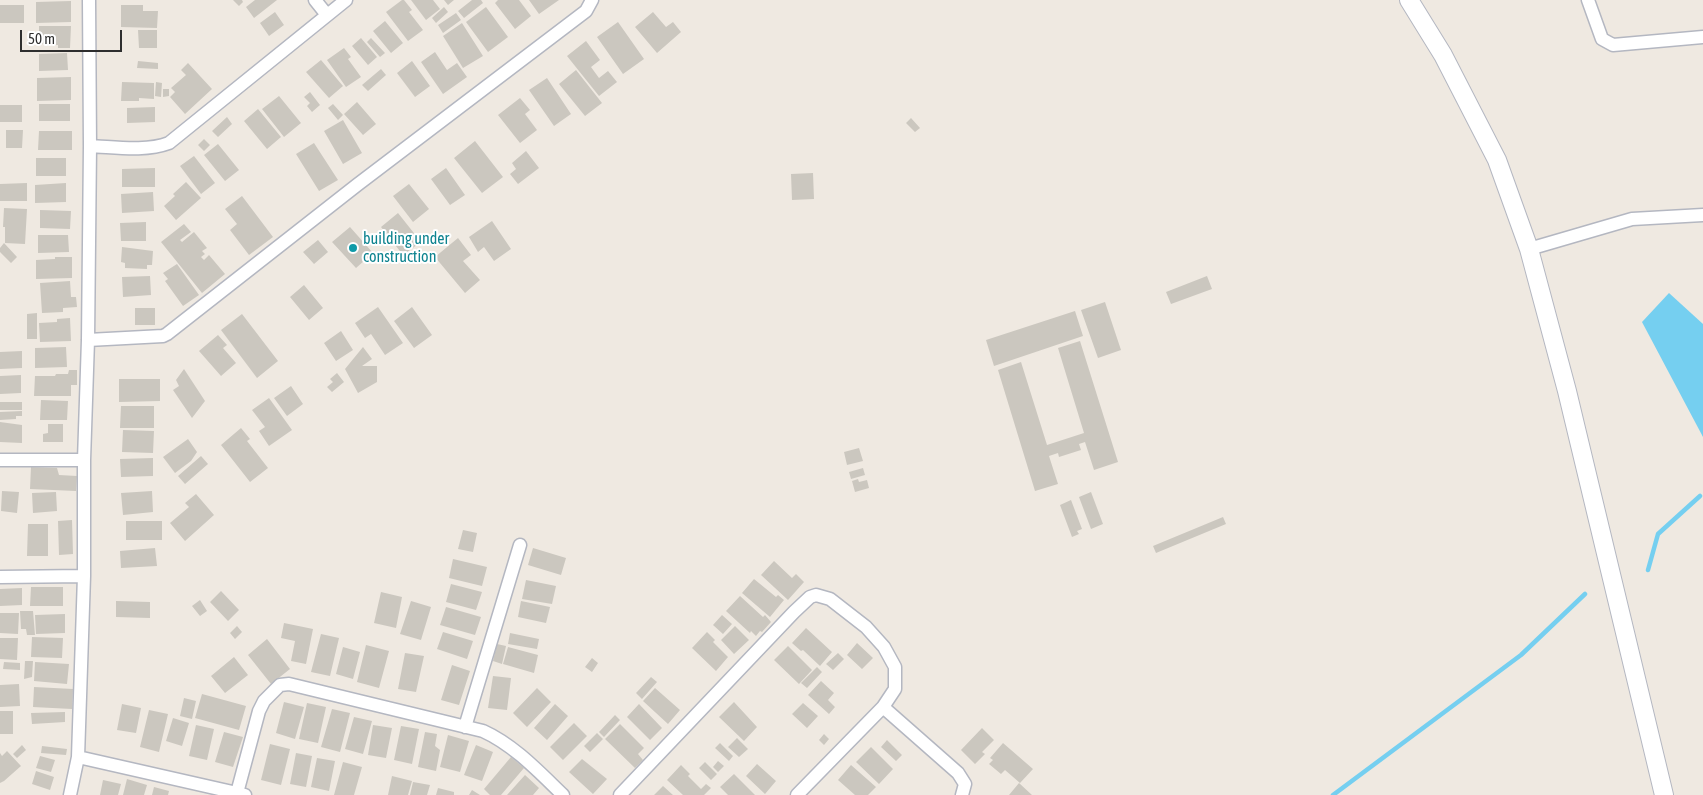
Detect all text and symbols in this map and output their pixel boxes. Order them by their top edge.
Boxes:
scale bar [22,20,125,52]
text: 50 m [28,30,55,47]
place label: building under construction [363,229,449,267]
marker: building under construction [347,242,359,254]

